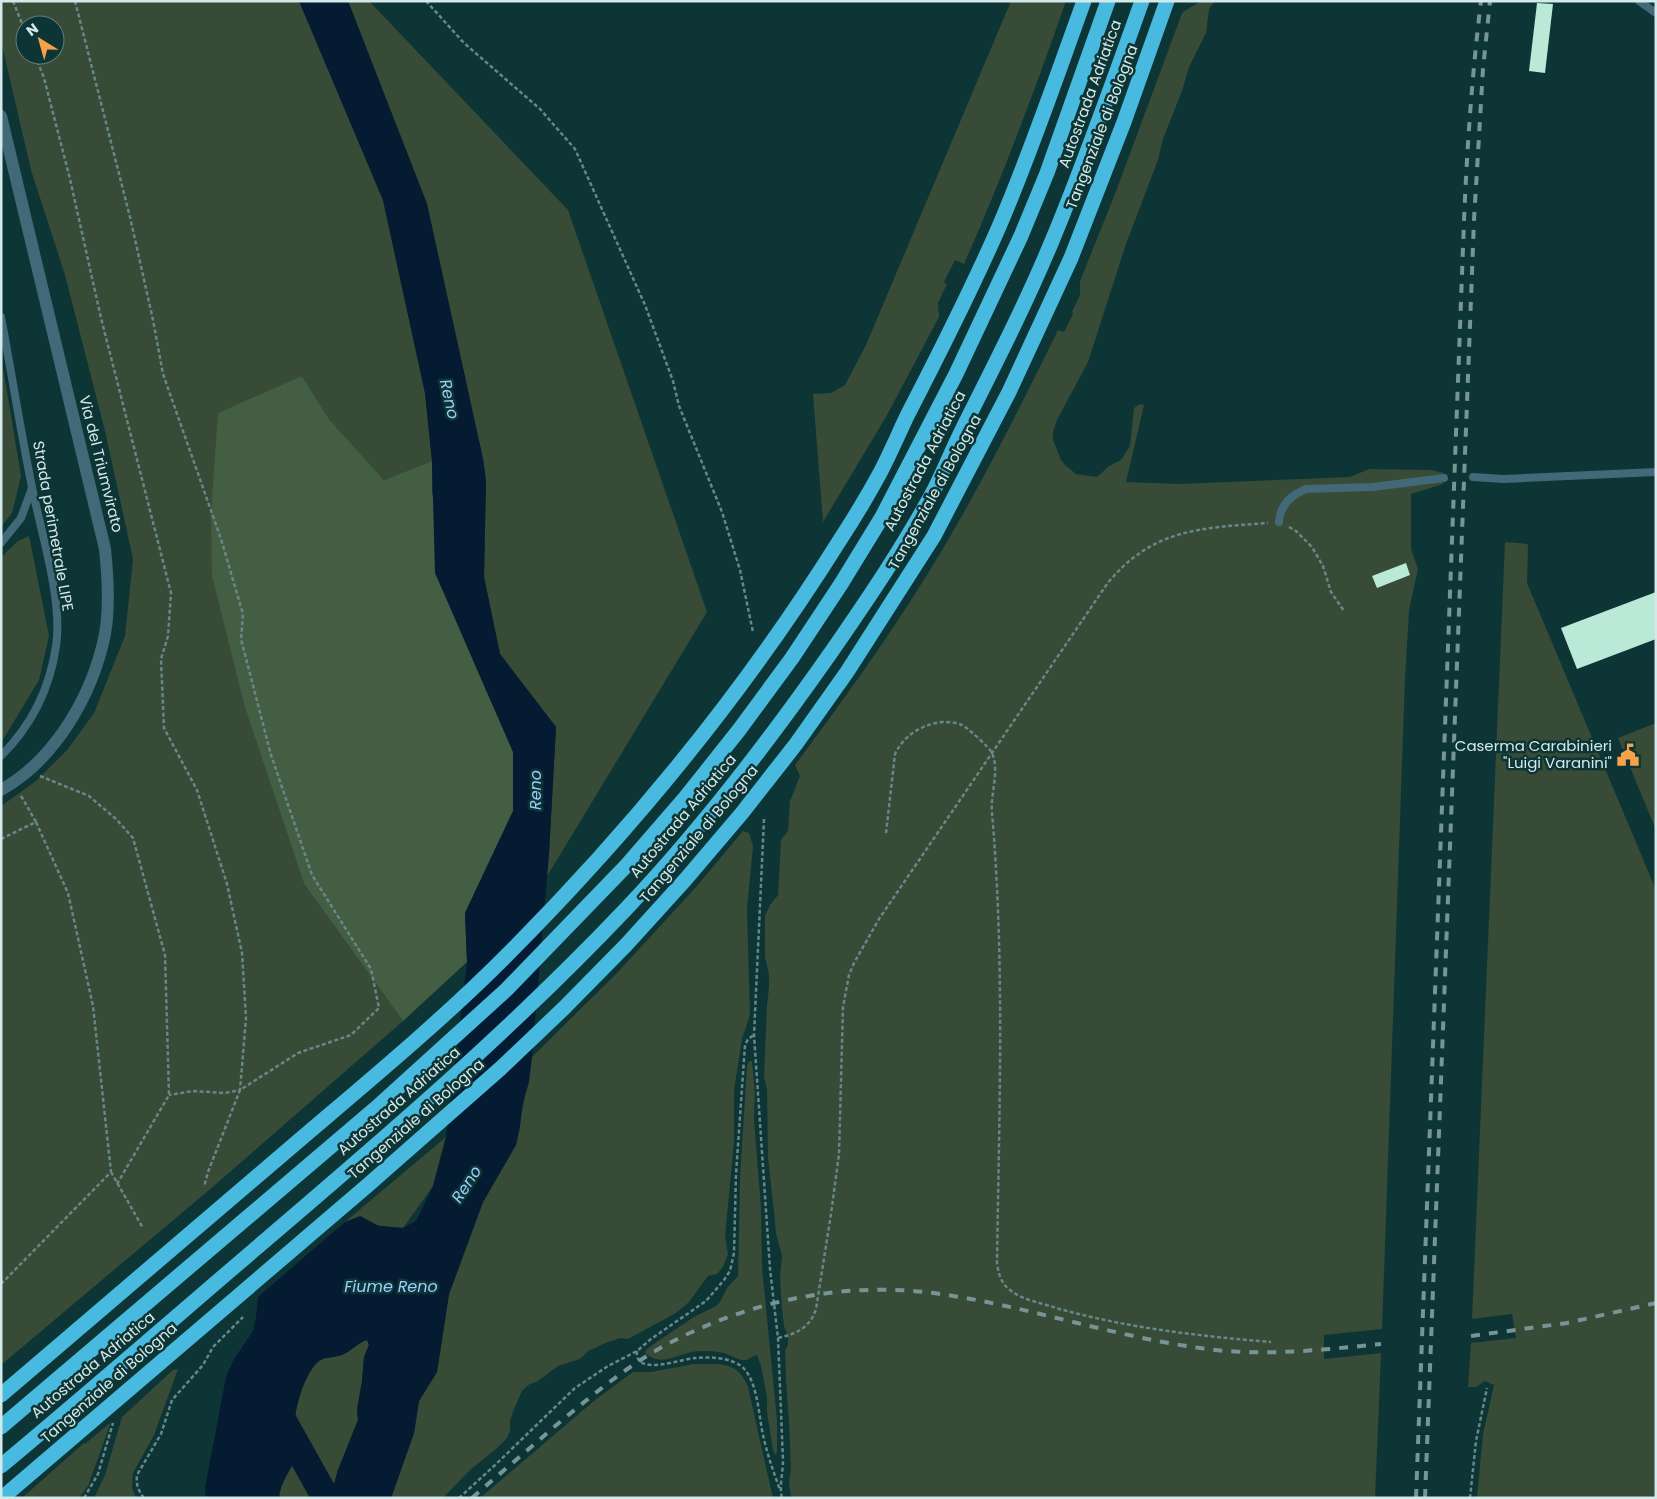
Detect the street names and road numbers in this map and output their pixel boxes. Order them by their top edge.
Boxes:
street label: Autostrada Adriatica [1053,17,1126,171]
street label: Tangenziale di Bologna [1060,42,1143,212]
street label: Autostrada Adriatica [879,387,970,535]
street label: Via del Triumvirato [74,393,129,535]
street label: Tangenziale di Bologna [883,410,986,573]
street label: Strada perimetrale LIPE [28,439,79,613]
street label: Autostrada Adriatica [624,749,741,882]
street label: Tangenziale di Bologna [635,760,763,907]
street label: Autostrada Adriatica [333,1041,464,1160]
street label: Tangenziale di Bologna [343,1054,488,1184]
street label: Autostrada Adriatica [26,1306,159,1423]
street label: Tangenziale di Bologna [36,1318,181,1448]

